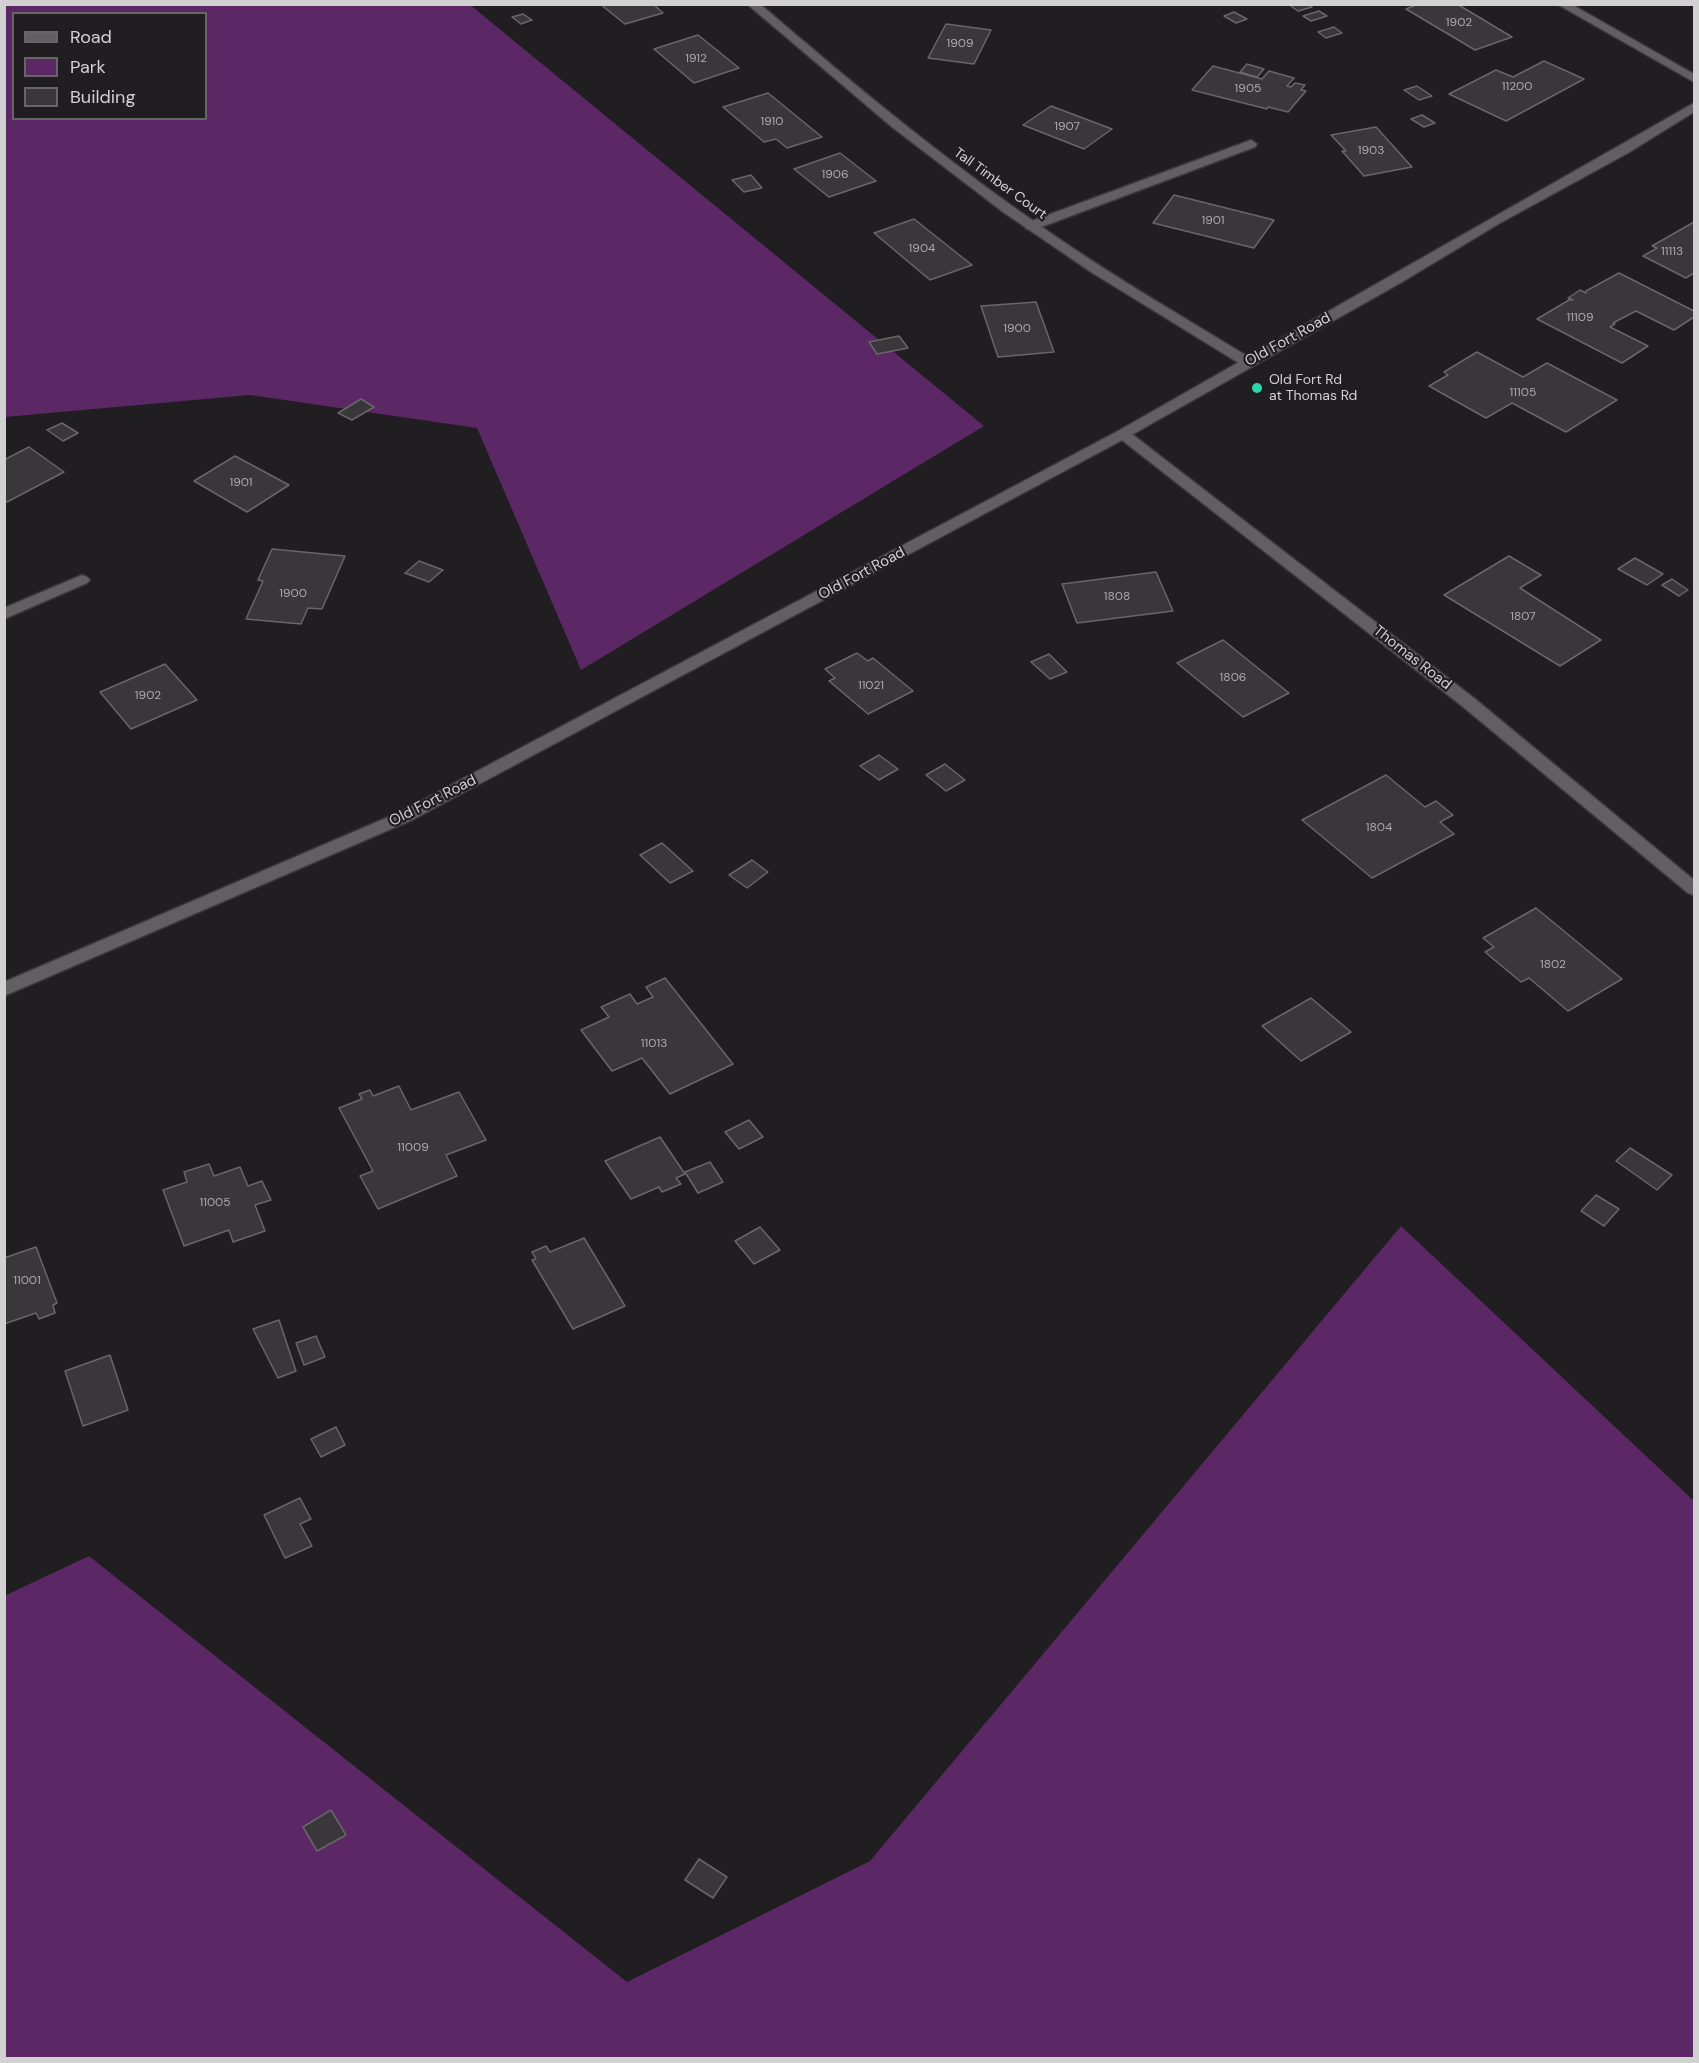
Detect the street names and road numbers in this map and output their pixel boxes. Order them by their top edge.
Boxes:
street label: Tall Timber Court [950,145,1050,223]
street label: Old Fort Road [1242,309,1334,371]
street label: Old Fort Road [816,544,908,604]
street label: Thomas Road [1369,622,1455,694]
street label: Old Fort Road [386,771,480,831]

